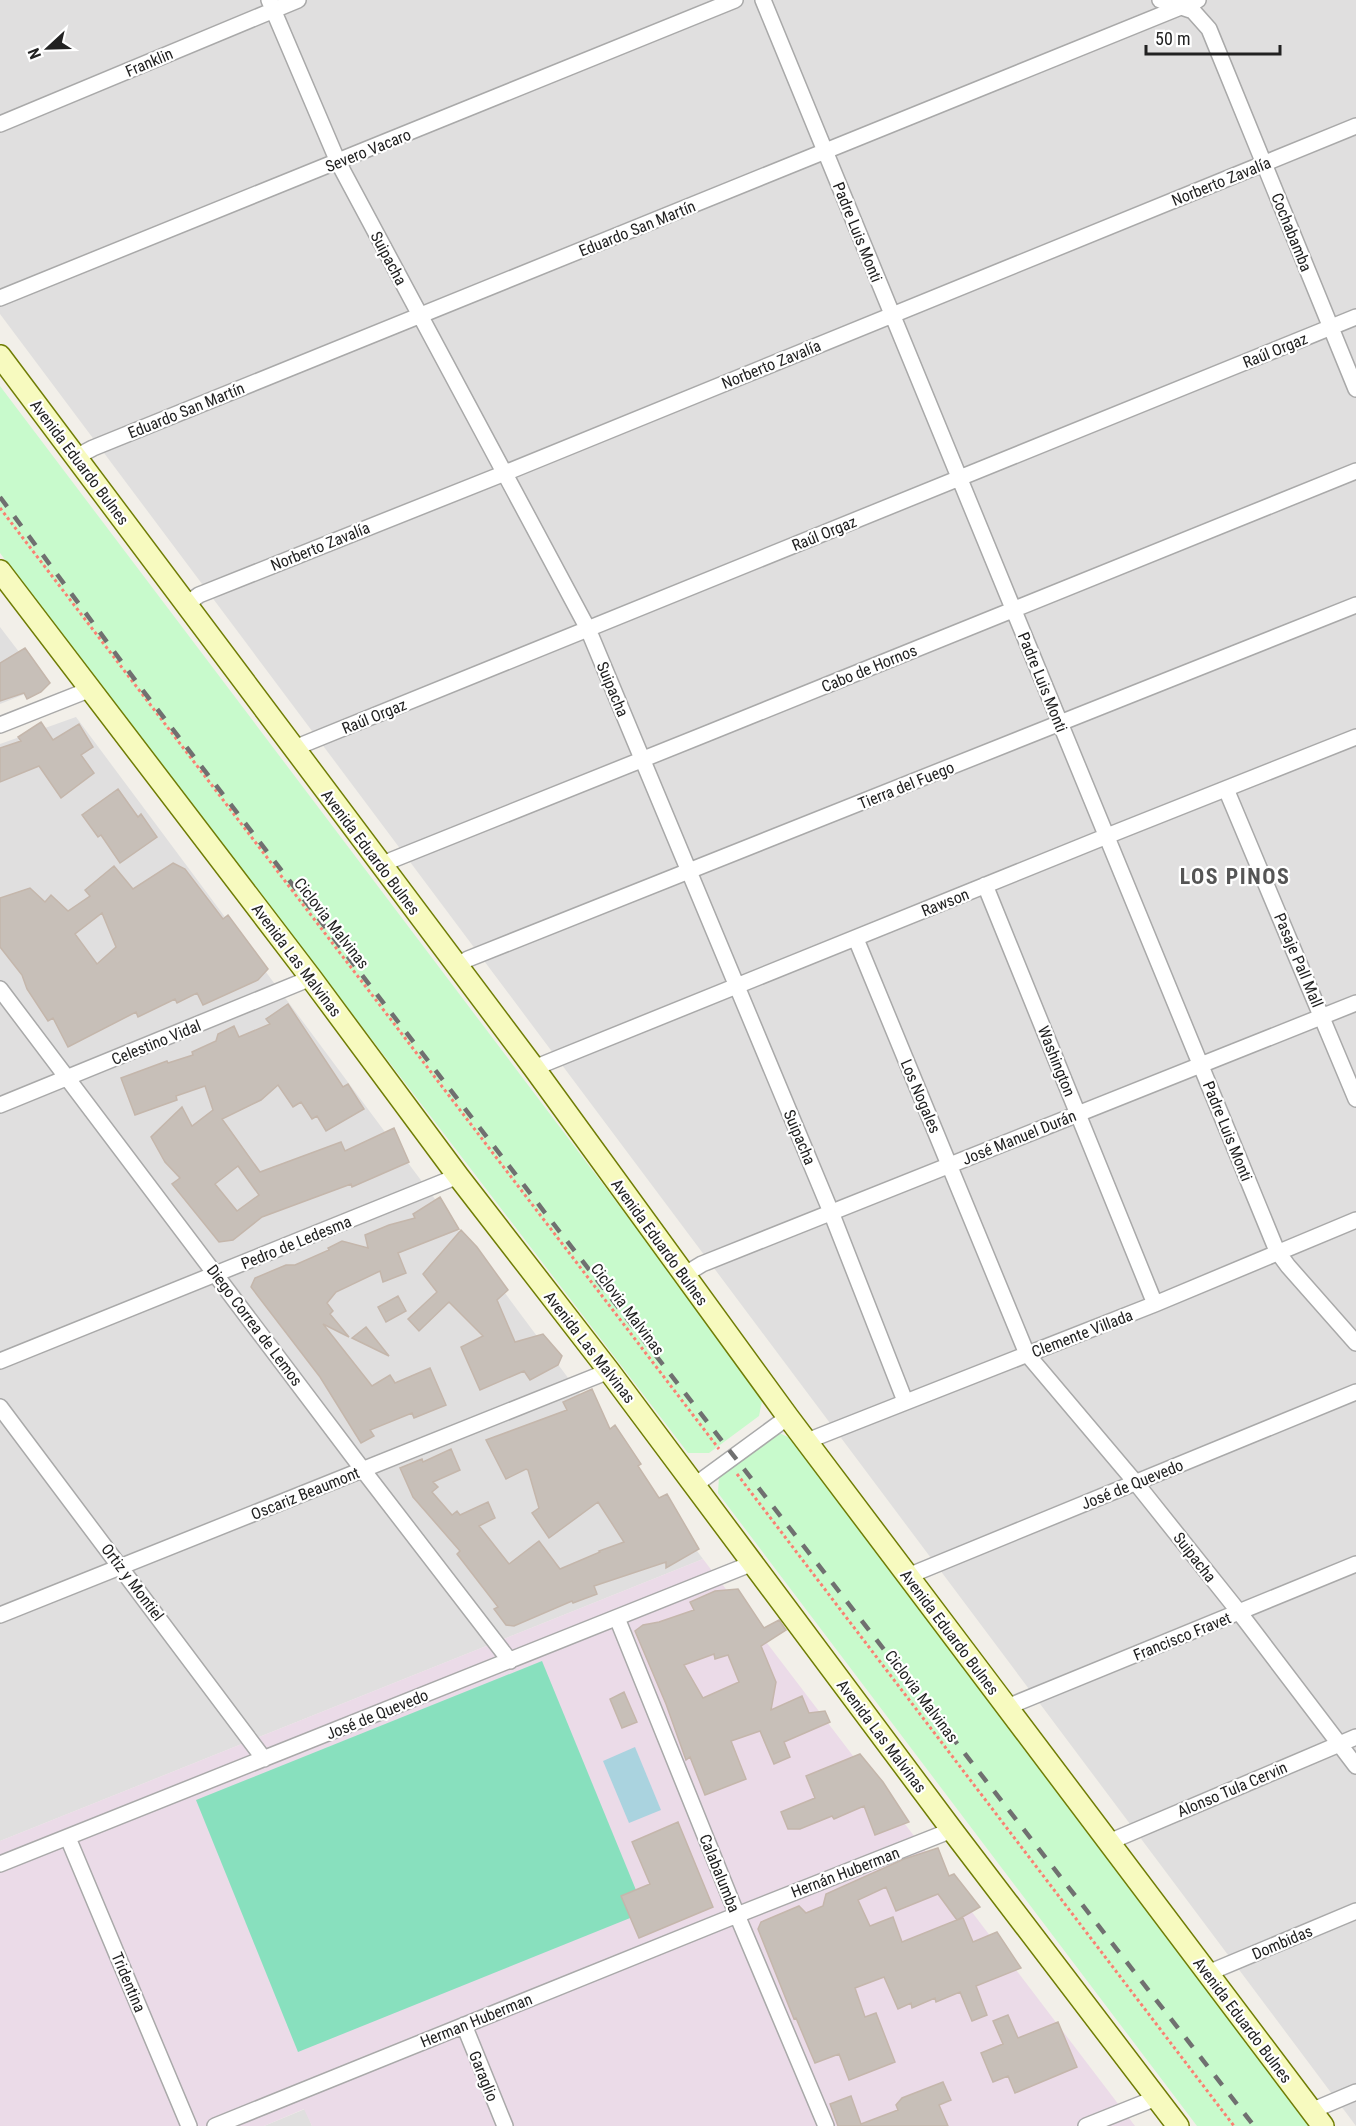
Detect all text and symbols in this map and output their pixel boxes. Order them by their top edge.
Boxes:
north arrow [18,18,78,78]
scale bar [1146,18,1280,56]
text: 50 m [1155,28,1190,49]
street label: Franklin [123,44,176,81]
text: N [24,45,45,62]
street label: Severo Vacaro [323,125,414,176]
street label: Norberto Zavalía [1169,153,1274,210]
street label: Padre Luis Monti [829,179,886,285]
street label: Cochabamba [1267,190,1316,274]
street label: Eduardo San Martín [576,196,698,261]
street label: Suipacha [367,228,411,288]
street label: Raúl Orgaz [1240,329,1310,372]
street label: Norberto Zavalía [719,336,824,393]
street label: Eduardo San Martín [125,378,247,443]
street label: Avenida Eduardo Bulnes [26,396,133,529]
street label: Raúl Orgaz [789,512,859,555]
street label: Norberto Zavalía [268,518,373,575]
street label: Padre Luis Monti [1014,629,1071,735]
street label: Cabo de Hornos [819,641,920,696]
street label: Suipacha [592,659,633,720]
street label: Raúl Orgaz [339,695,409,738]
street label: Tierra del Fuego [855,758,957,813]
street label: Avenida Eduardo Bulnes [317,786,424,919]
district label: LOS PINOS [1180,864,1290,889]
street label: Ciclovia Malvinas [290,874,373,973]
street label: Rawson [919,884,972,921]
street label: Avenida Las Malvinas [248,900,345,1021]
street label: Pasaje Pall Mall [1270,910,1327,1010]
street label: Celestino Vidal [109,1016,204,1069]
street label: Washington [1034,1023,1079,1099]
street label: Los Nogales [896,1056,945,1136]
street label: Padre Luis Monti [1199,1078,1256,1184]
street label: José Manuel Durán [959,1106,1079,1169]
street label: Suipacha [779,1107,820,1168]
street label: Avenida Eduardo Bulnes [607,1175,712,1309]
street label: Pedro de Ledesma [238,1212,354,1273]
street label: Ciclovia Malvinas [587,1260,668,1359]
street label: Diego Correa de Lemos [203,1261,306,1390]
street label: Avenida Las Malvinas [540,1288,639,1407]
street label: Clemente Villada [1029,1305,1135,1361]
street label: José de Quevedo [1078,1455,1186,1514]
street label: Oscariz Beaumont [248,1463,362,1524]
street label: Suipacha [1169,1529,1220,1586]
street label: Ortiz y Montiel [97,1540,168,1625]
street label: Avenida Eduardo Bulnes [896,1566,1003,1699]
street label: Francisco Fravet [1131,1608,1234,1665]
street label: Ciclovia Malvinas [881,1647,962,1746]
street label: Avenida Las Malvinas [833,1676,930,1797]
street label: José de Quevedo [323,1685,431,1744]
street label: Alonso Tula Cervin [1174,1758,1290,1821]
street label: Calabalumba [695,1831,744,1915]
street label: Hernán Huberman [788,1843,902,1902]
street label: Dombidas [1249,1921,1315,1964]
street label: Tridentina [107,1949,150,2015]
street label: Avenida Eduardo Bulnes [1189,1954,1296,2087]
street label: Herman Huberman [418,1989,535,2052]
street label: Garaglio [465,2048,502,2104]

